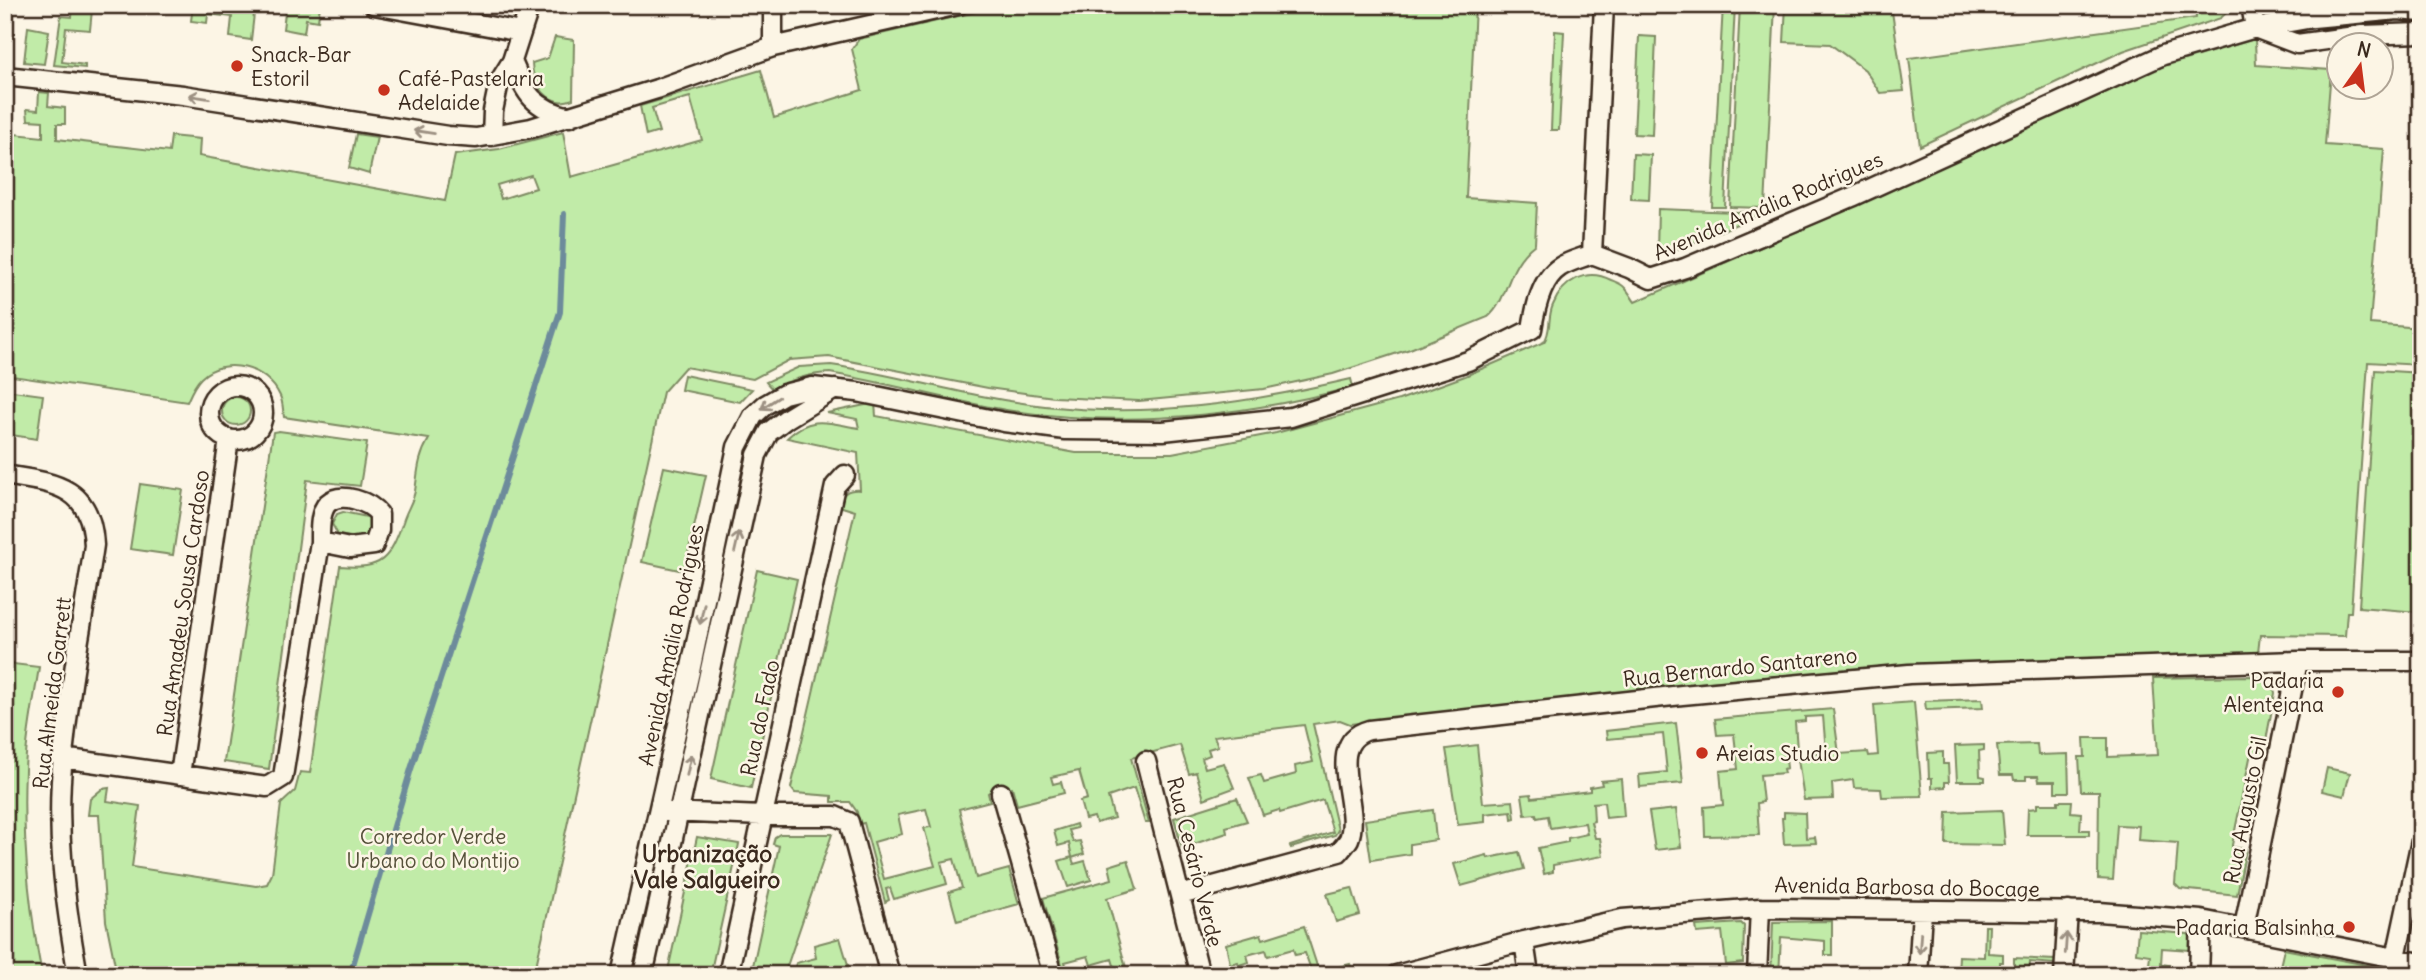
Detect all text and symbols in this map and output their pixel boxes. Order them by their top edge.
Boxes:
north arrow [2324,32,2394,102]
text: N [2355,36,2373,63]
place label: Snack-Bar Estoril [251,41,352,92]
marker: Snack-Bar Estoril [229,58,245,74]
place label: Café-Pastelaria Adelaide [398,65,544,116]
marker: Café-Pastelaria Adelaide [376,82,392,98]
one-way arrow [188,90,211,103]
one-way arrow [413,125,436,138]
street label: Avenida Amália Rodrigues [1649,145,1887,267]
one-way arrow [761,396,780,411]
street label: Rua Amadeu Sousa Cardoso [151,468,215,738]
street label: Avenida Amália Rodrigues [632,522,710,768]
one-way arrow [731,531,744,554]
street label: Rua Almeida Garrett [27,595,77,791]
one-way arrow [694,602,708,625]
street label: Rua Bernardo Santareno [1621,641,1859,693]
street label: Rua do Fado [734,657,786,779]
place label: Padaria Alentejana [2224,667,2324,718]
marker: Padaria Alentejana [2330,684,2346,700]
street label: Rua Augusto Gil [2217,734,2273,886]
place label: Areias Studio [1716,740,1839,767]
marker: Areias Studio [1694,745,1710,761]
one-way arrow [682,754,696,777]
street label: Rua Cesário Verde [1161,774,1229,950]
park label: Corredor Verde Urbano do Montijo [346,823,520,874]
district label: Urbanização Vale Salgueiro [634,839,780,894]
street label: Avenida Barbosa do Bocage [1774,871,2040,903]
place label: Padaria Balsinha [2175,914,2335,941]
marker: Padaria Balsinha [2341,919,2357,935]
one-way arrow [1913,931,1926,953]
one-way arrow [2060,932,2073,955]

